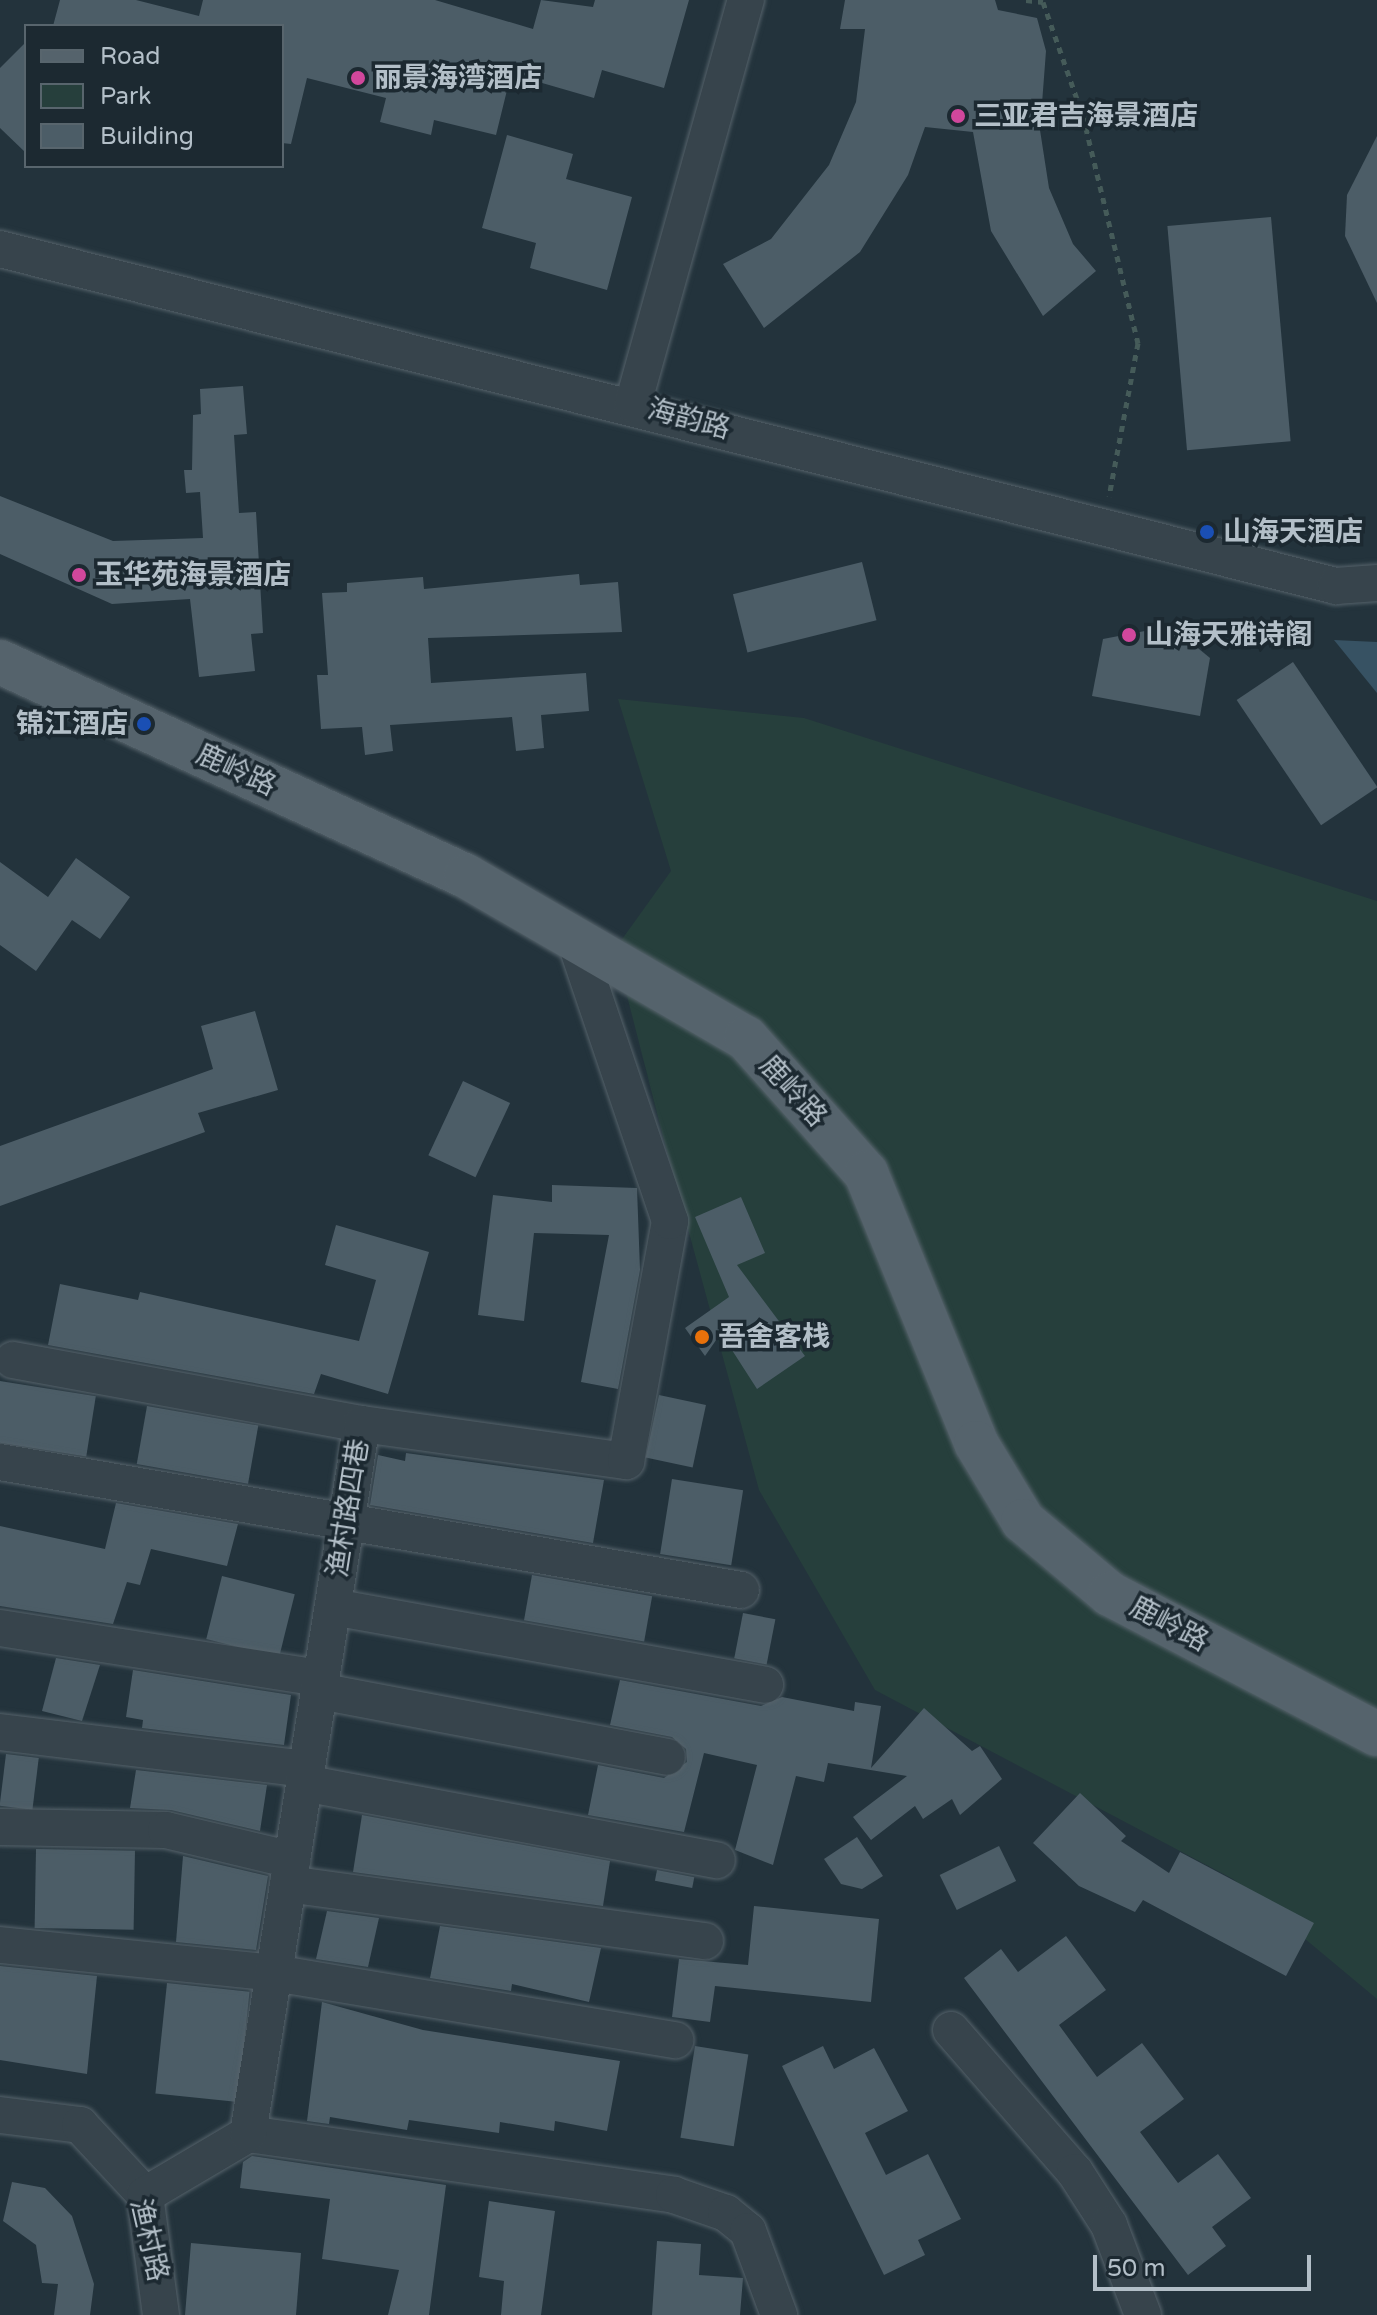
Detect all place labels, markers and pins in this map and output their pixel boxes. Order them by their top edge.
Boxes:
place label: 丽景海湾酒店 [374,61,542,95]
marker: 丽景海湾酒店 [349,69,367,87]
place label: 三亚君吉海景酒店 [974,99,1198,133]
marker: 三亚君吉海景酒店 [949,107,967,125]
place label: 山海天酒店 [1223,515,1363,549]
marker: 山海天酒店 [1198,523,1216,541]
place label: 玉华苑海景酒店 [95,558,291,592]
marker: 玉华苑海景酒店 [70,566,88,584]
place label: 山海天雅诗阁 [1145,618,1313,652]
marker: 山海天雅诗阁 [1120,626,1138,644]
place label: 锦江酒店 [16,707,128,741]
marker: 锦江酒店 [135,715,153,733]
place label: 吾舍客栈 [718,1320,830,1354]
marker: 吾舍客栈 [693,1328,711,1346]

